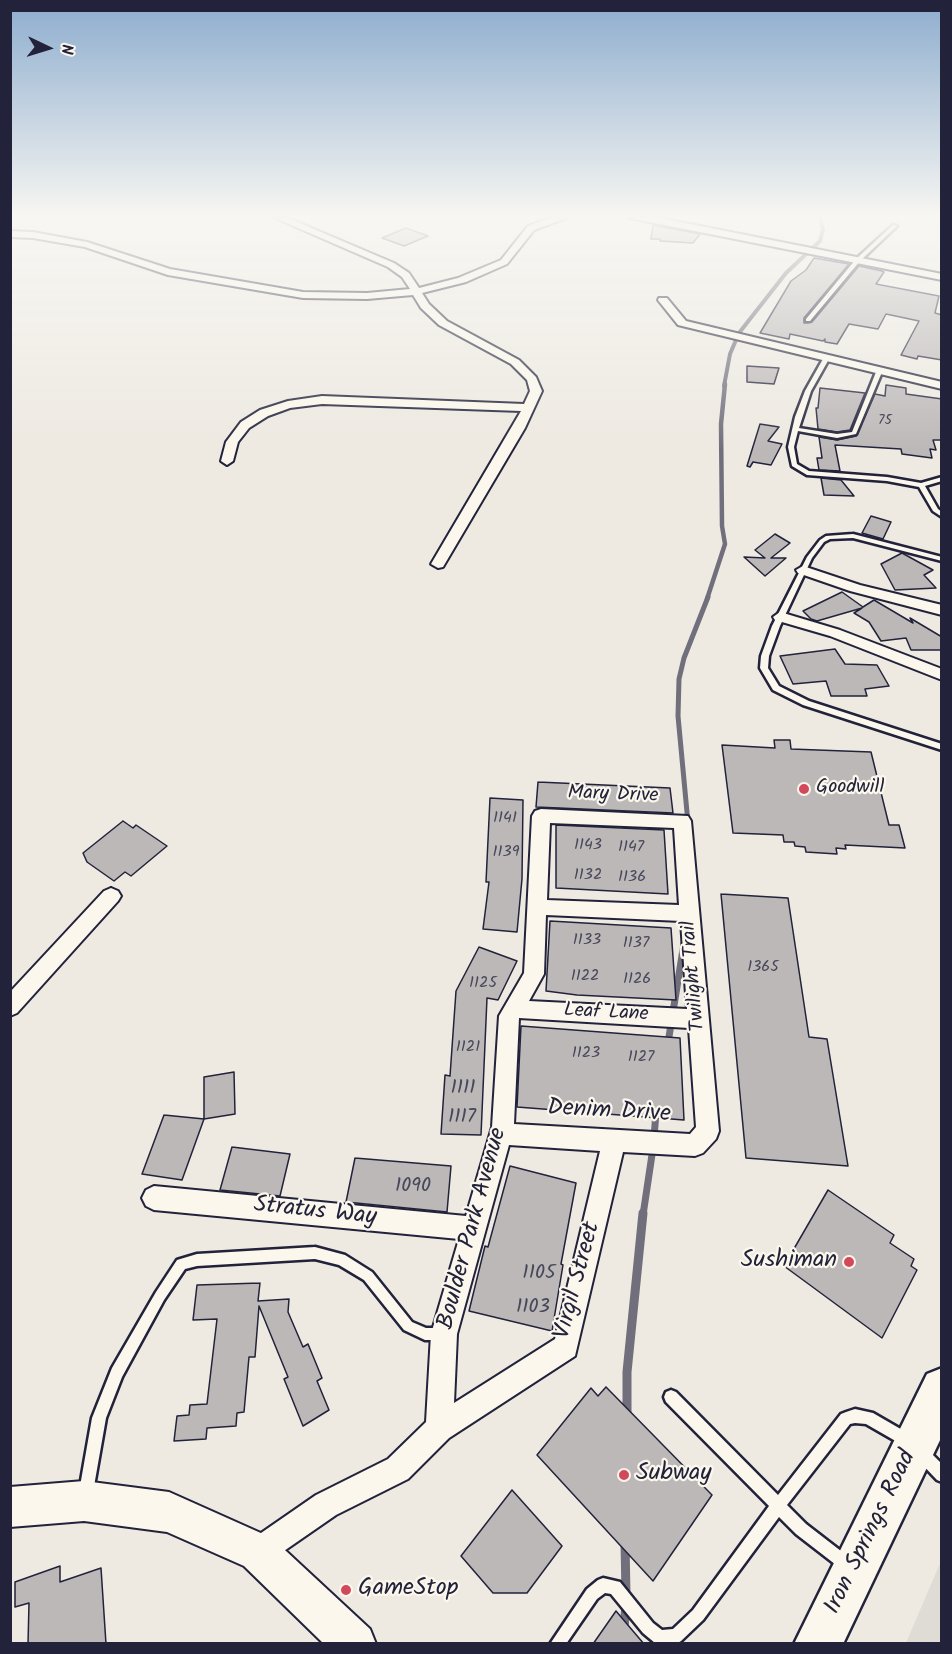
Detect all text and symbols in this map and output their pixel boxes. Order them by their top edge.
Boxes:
north arrow [18,18,78,78]
text: N [54,43,79,55]
house number: 75 [878,414,892,430]
place label: Goodwill [816,777,884,801]
street label: Mary Drive [567,782,659,810]
marker: Goodwill [797,782,811,796]
house number: 1141 [493,809,517,829]
house number: 1143 [574,836,602,856]
house number: 1147 [618,838,644,858]
house number: 1139 [493,843,519,863]
house number: 1132 [574,866,602,886]
house number: 1136 [618,868,646,888]
street label: Twilight Trail [678,920,712,1032]
house number: 1133 [573,931,601,951]
house number: 1137 [623,934,649,954]
house number: 1365 [747,958,779,978]
house number: 1122 [571,967,599,987]
house number: 1126 [623,970,651,990]
house number: 1125 [469,974,497,994]
street label: Leaf Lane [563,1000,649,1028]
house number: 1121 [456,1038,480,1058]
house number: 1123 [572,1044,600,1064]
house number: 1127 [628,1048,654,1068]
house number: 1111 [450,1078,476,1102]
street label: Denim Drive [547,1095,671,1131]
house number: 1117 [448,1107,476,1131]
street label: Boulder Park Avenue [433,1125,515,1333]
house number: 1090 [395,1176,431,1200]
street label: Stratus Way [252,1192,378,1234]
street label: Virgil Street [550,1219,608,1343]
place label: Sushiman [741,1248,837,1276]
marker: Sushiman [842,1255,856,1269]
house number: 1105 [522,1263,556,1287]
house number: 1103 [516,1297,550,1321]
street label: Iron Springs Road [820,1446,924,1620]
place label: Subway [636,1461,712,1489]
marker: Subway [617,1468,631,1482]
place label: GameStop [358,1576,458,1604]
marker: GameStop [339,1583,353,1597]

